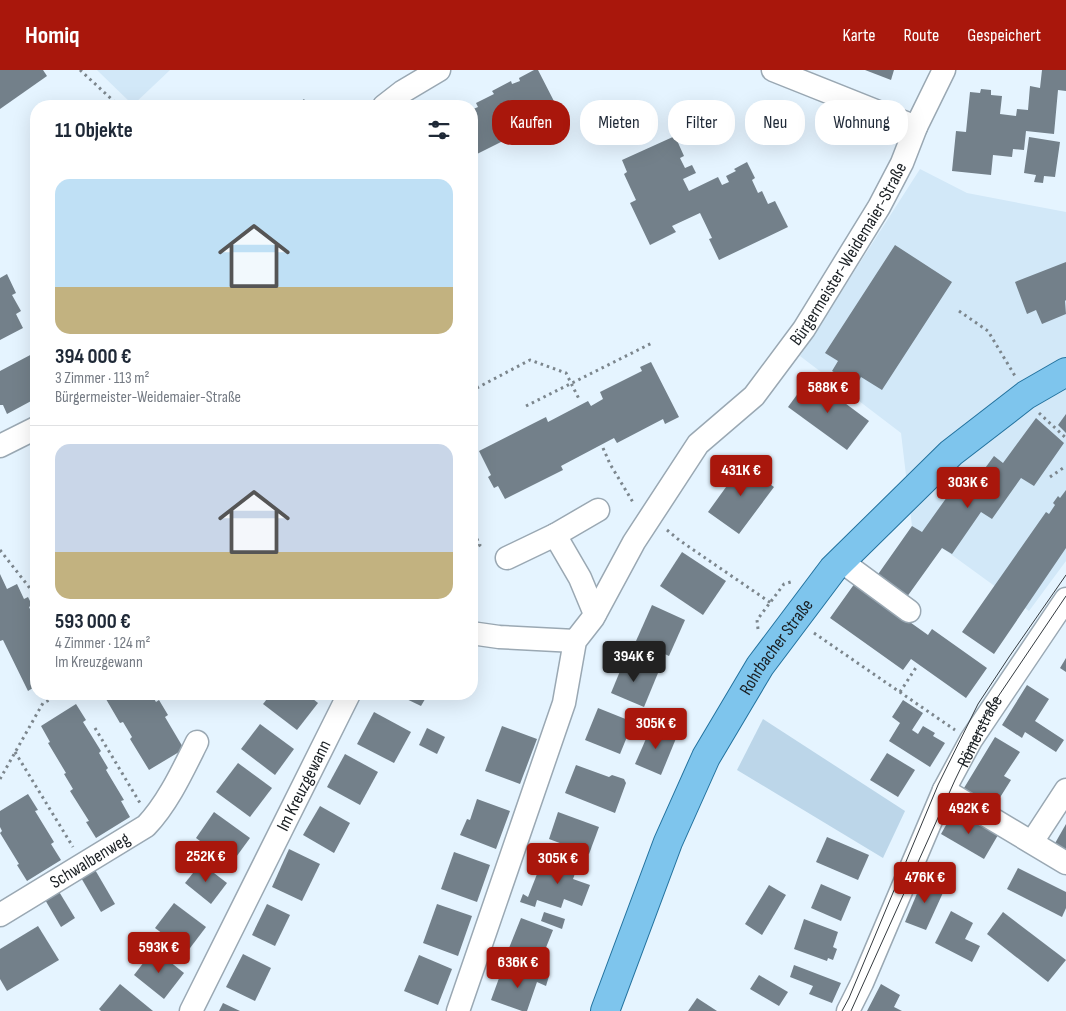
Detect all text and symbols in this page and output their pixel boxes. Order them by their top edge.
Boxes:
text: Homiq [25,21,79,50]
text: Karte [843,25,876,46]
text: Route [904,25,939,46]
text: Gespeichert [967,25,1041,46]
chip: Kaufen [492,100,570,145]
chip: Mieten [580,100,658,145]
chip: Filter [668,100,735,145]
chip: Neu [745,100,805,145]
chip: Wohnung [815,100,908,145]
icon: filters [425,116,453,144]
text: 11 Objekte [55,118,133,143]
street label: Bürgermeister-Weidemaier-Straße [785,159,911,349]
icon: home [209,211,299,301]
text: 394 000 € [55,344,131,369]
text: 3 Zimmer · 113 m² [55,369,149,388]
pin: 588K € [787,372,869,414]
text: 588K € [808,378,848,397]
text: Bürgermeister-Weidemaier-Straße [55,388,241,407]
pin: 431K € [700,454,782,497]
text: 431K € [721,461,761,480]
pin: 303K € [927,466,1009,509]
text: 303K € [948,473,988,492]
icon: home [209,477,299,567]
street label: Rohrbacher Straße [735,595,817,699]
text: 593 000 € [55,609,131,634]
text: 4 Zimmer · 124 m² [55,634,150,653]
pin: 394K € [593,640,675,683]
text: 394K € [614,647,654,666]
text: Im Kreuzgewann [55,653,143,672]
street label: Römerstraße [952,691,1007,770]
pin: 305K € [615,708,697,750]
text: 305K € [636,714,676,733]
street label: Im Kreuzgewann [272,737,335,834]
pin: 492K € [928,792,1010,835]
text: 492K € [949,799,989,818]
street label: Schwalbenweg [46,828,133,893]
pin: 252K € [165,840,247,883]
pin: 305K € [517,842,599,885]
text: 252K € [186,847,226,866]
text: 305K € [538,849,578,868]
pin: 476K € [884,862,966,904]
text: 476K € [905,868,945,887]
pin: 593K € [118,932,200,974]
text: 593K € [139,938,179,957]
pin: 636K € [477,946,559,989]
text: 636K € [498,953,538,972]

